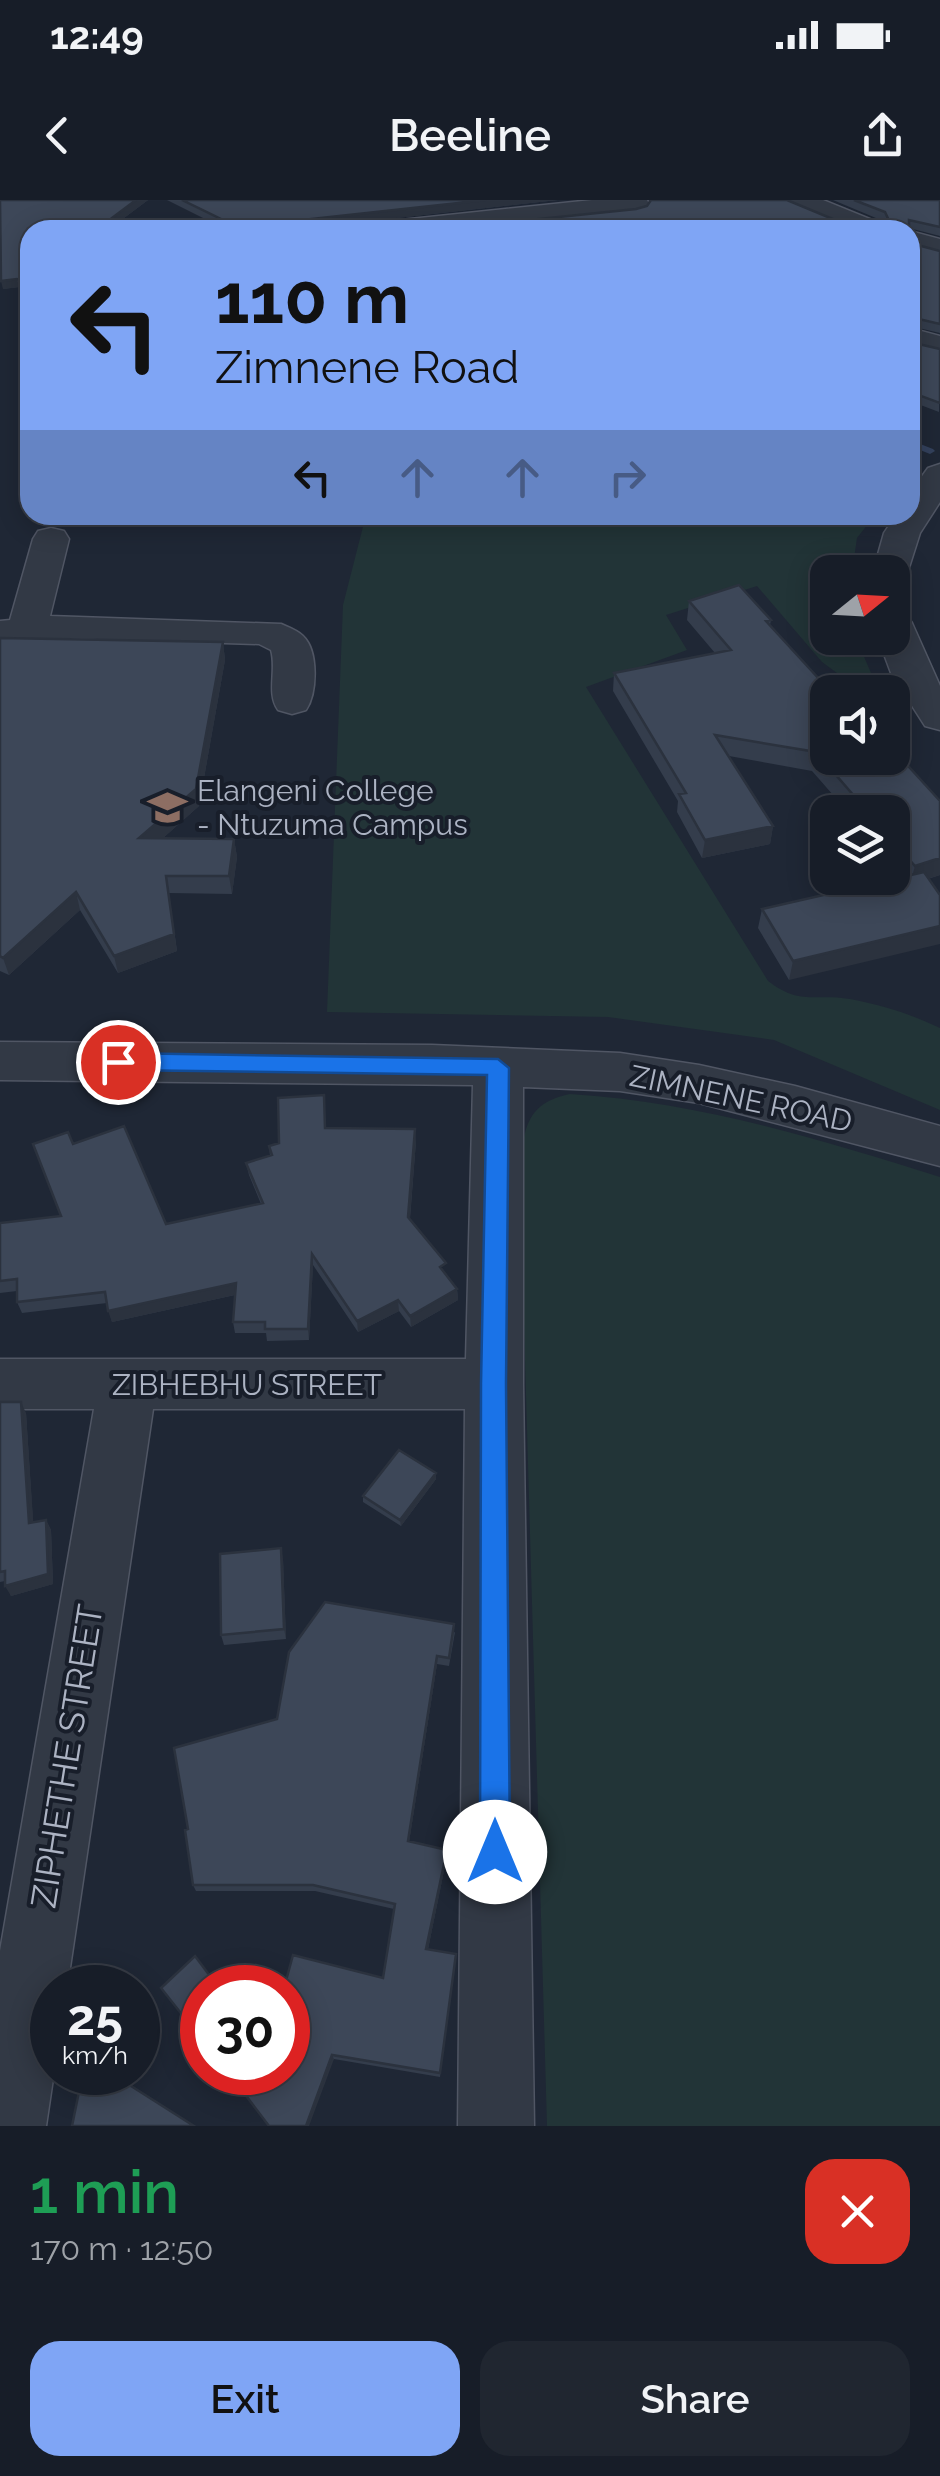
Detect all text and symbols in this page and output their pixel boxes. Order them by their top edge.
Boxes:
text: 12:49 [50,13,144,58]
icon: back [30,108,85,163]
icon: share [855,108,910,163]
text: Beeline [389,109,551,162]
text: 110 m [215,257,409,339]
icon: left [50,260,180,390]
text: Zimnene Road [215,341,519,394]
icon: left [285,450,340,505]
icon: ahead [390,450,445,505]
icon: ahead [495,450,550,505]
icon: right [600,450,655,505]
north arrow [810,555,910,655]
map controls [810,555,910,895]
button: sound [810,675,910,775]
place label: Elangeni College - Ntuzuma Campus [197,773,468,842]
school or university icon: Elangeni College - Ntuzuma Campus [146,787,188,829]
button: layers [810,795,910,895]
pin [76,1020,161,1105]
icon: arrive [91,1035,146,1090]
street label: ZIMNENE ROAD [627,1058,855,1139]
street label: ZIBHEBHU STREET [112,1367,382,1402]
street label: ZIPHETHE STREET [22,1601,111,1910]
position arrow [443,1800,547,1904]
speed limit sign: 30 [180,1965,310,2095]
text: 25 [67,1988,123,2047]
text: km/h [62,2040,128,2070]
text: 1 min [30,2157,179,2227]
button: close [805,2159,910,2264]
text: 170 m · 12:50 [30,2230,213,2267]
button: Exit [30,2341,460,2456]
button: Share [480,2341,910,2456]

